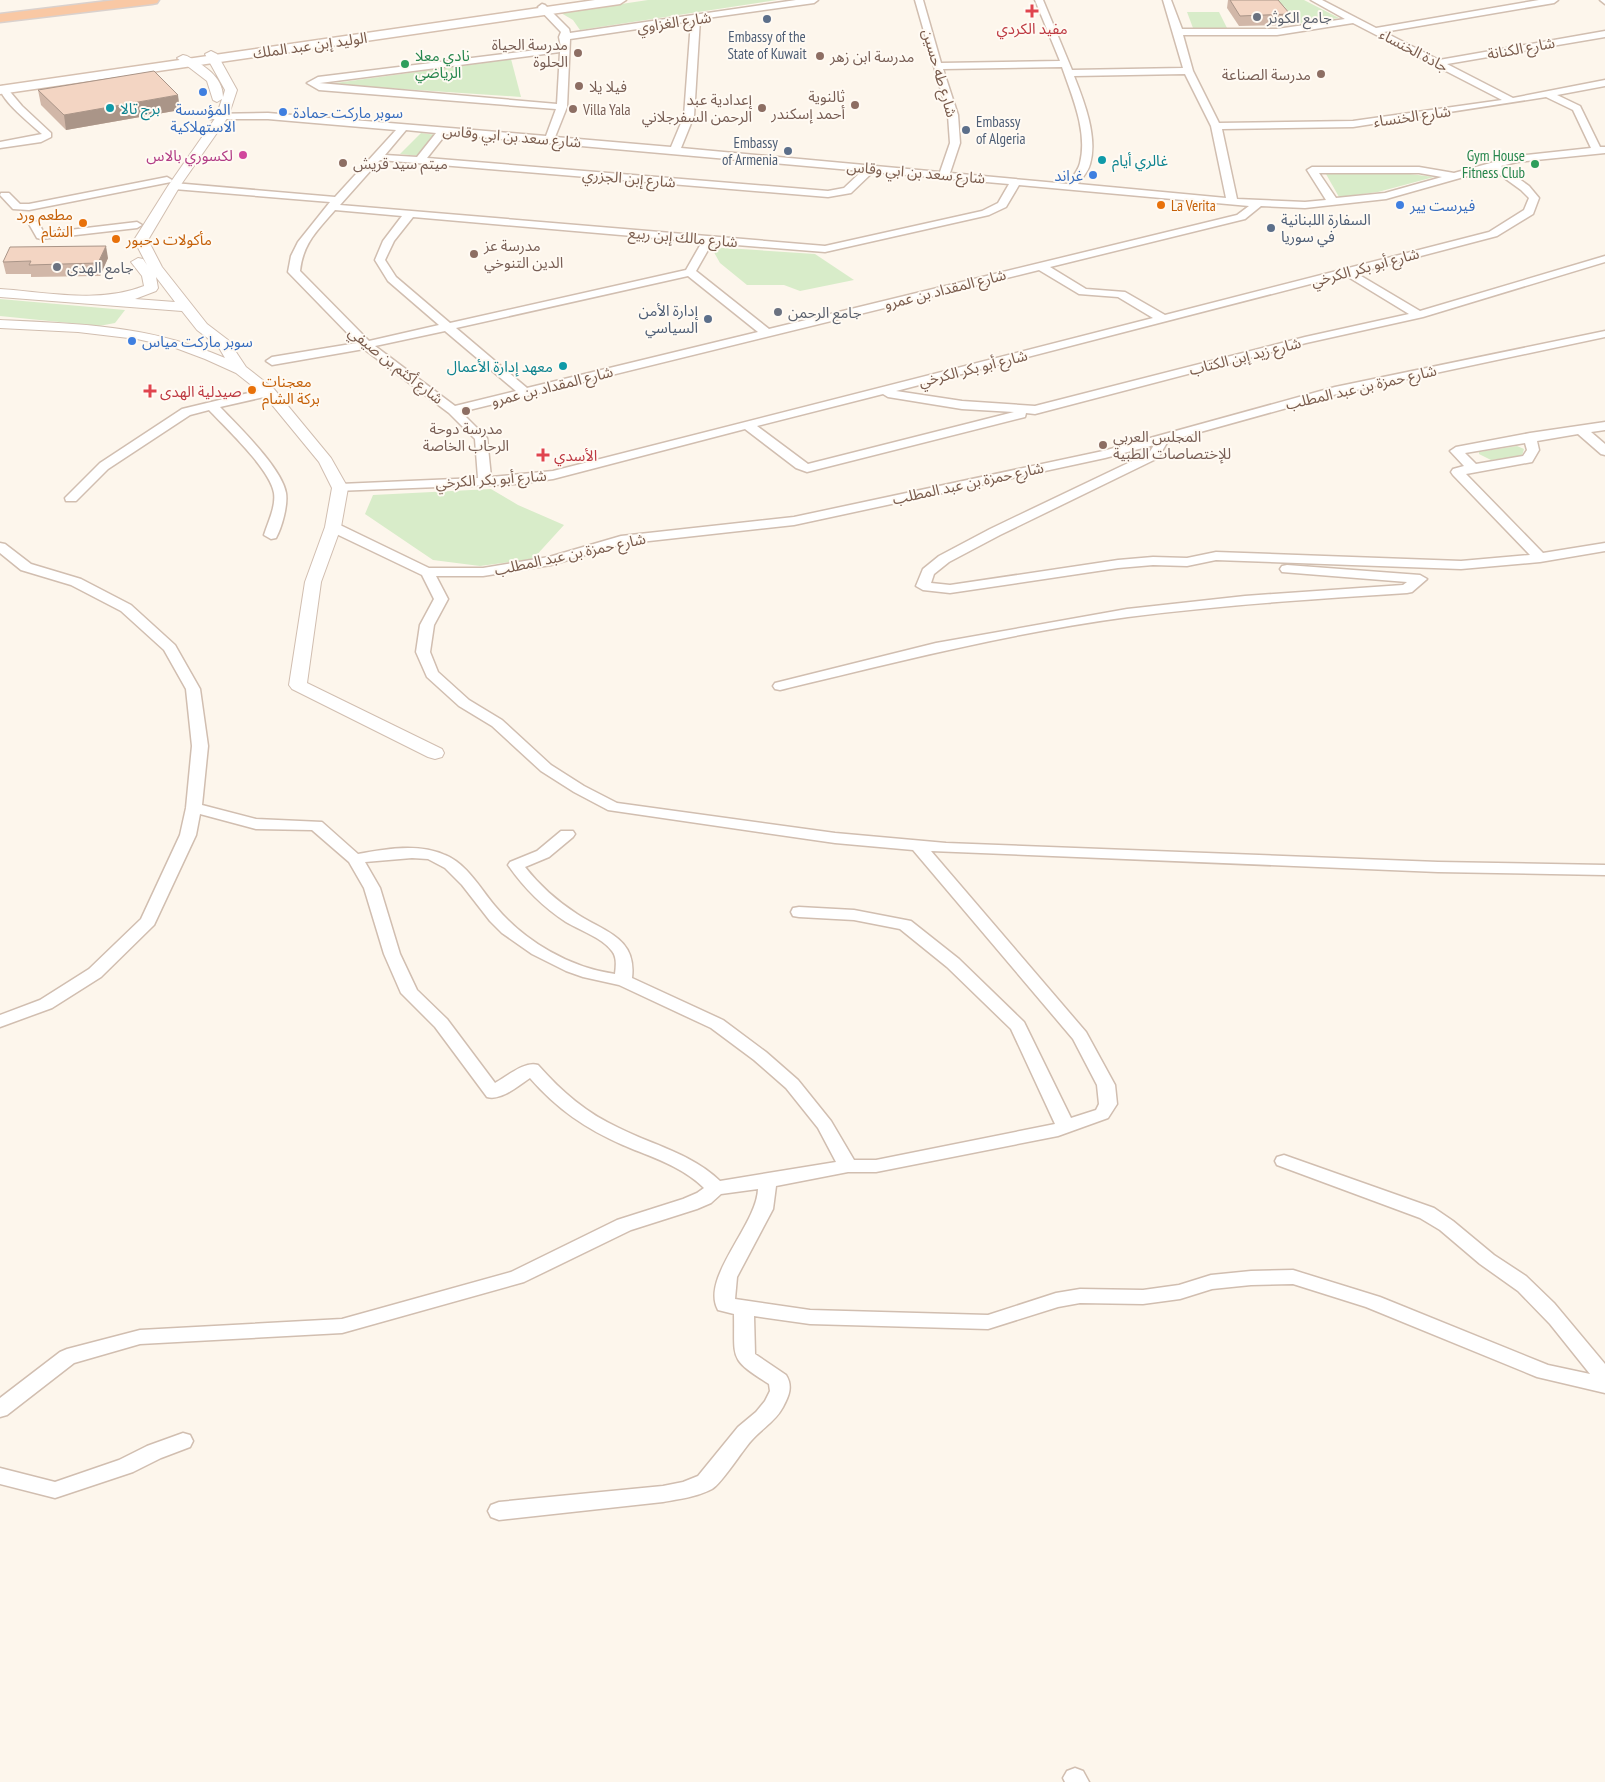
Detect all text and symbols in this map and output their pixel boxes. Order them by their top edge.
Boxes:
marker: مفيد الكردي [1026,5,1038,17]
street label: شارع الغزاوي [636,7,713,40]
place label: جامع الكوثر [1266,8,1332,30]
marker: جامع الكوثر [1251,11,1263,23]
marker: Embassy of the State of Kuwait [761,13,773,25]
place label: مفيد الكردي [996,19,1068,40]
street label: جادة الخنساء [1376,24,1452,76]
place label: Embassy of the State of Kuwait [727,27,807,63]
street label: شارع طه حسين [915,27,962,120]
street label: الوليد إبن عبد الملك [252,28,369,63]
street label: شارع الكنانة [1486,33,1557,66]
place label: مدرسة الحياة الحلوة [492,35,568,71]
place label: نادي معلا الرياضي [415,46,470,84]
marker: مدرسة الحياة الحلوة [572,47,584,59]
place label: مدرسة ابن زهر [829,47,914,66]
marker: مدرسة ابن زهر [814,50,826,62]
marker: نادي معلا الرياضي [399,58,411,70]
place label: مدرسة الصناعة [1222,65,1311,84]
marker: مدرسة الصناعة [1315,68,1327,80]
place label: فيلا يلا [589,77,627,96]
marker: فيلا يلا [573,80,585,92]
marker: المؤسسة الاستهلاكية [197,86,209,98]
place label: ثالنوية أحمد إسكندر [770,87,845,124]
place label: إعدادية عبد الرحمن السفرجلاني [642,90,753,128]
place label: برج تالا [120,99,160,121]
marker: ثالنوية أحمد إسكندر [849,99,861,111]
place label: المؤسسة الاستهلاكية [170,100,236,136]
place label: Villa Yala [582,100,630,119]
street label: شارع الخنساء [1372,101,1453,134]
marker: برج تالا [104,102,116,114]
marker: إعدادية عبد الرحمن السفرجلاني [756,102,768,114]
place label: سوبر ماركت حمادة [293,103,403,122]
marker: Villa Yala [567,103,579,115]
marker: سوبر ماركت حمادة [277,106,289,118]
place label: Embassy of Algeria [976,112,1026,148]
street label: شارع سعد بن ابي وقاس [442,120,582,155]
marker: Embassy of Algeria [960,124,972,136]
place label: Embassy of Armenia [722,133,778,169]
marker: Embassy of Armenia [782,145,794,157]
place label: لكسوري بالاس [146,146,233,167]
place label: Gym House Fitness Club [1462,146,1525,182]
marker: لكسوري بالاس [237,149,249,161]
place label: غالري أيام [1112,151,1168,172]
place label: ميتم سيد قريش [353,154,448,175]
marker: غالري أيام [1096,154,1108,166]
street label: شارع سعد بن ابي وقاس [846,156,986,191]
marker: ميتم سيد قريش [337,157,349,169]
marker: Gym House Fitness Club [1529,158,1541,170]
street label: شارع إبن الجزري [581,164,677,195]
place label: غراند [1054,166,1083,185]
marker: غراند [1087,169,1099,181]
place label: La Verita [1171,196,1216,215]
place label: فيرست يير [1409,196,1475,215]
marker: La Verita [1155,199,1167,211]
marker: فيرست يير [1394,199,1406,211]
place label: مطعم ورد الشام [16,205,73,243]
place label: السفارة اللبنانية في سوريا [1281,210,1371,248]
marker: مطعم ورد الشام [77,217,89,229]
marker: السفارة اللبنانية في سوريا [1265,222,1277,234]
street label: شارع مالك إبن ربيع [627,223,739,254]
place label: مأكولات دحبور [125,230,212,249]
marker: مأكولات دحبور [110,233,122,245]
place label: مدرسة عز الدين التنوخي [483,236,563,274]
street label: شارع أبو بكر الكرخي [1309,243,1422,293]
marker: مدرسة عز الدين التنوخي [468,248,480,260]
place label: جامع الهدى [67,258,134,280]
marker: جامع الهدى [51,261,63,273]
street label: شارع المقداد بن عمرو [882,265,1009,316]
place label: إدارة الأمن السياسي [638,301,699,339]
place label: جامع الرحمن [788,303,862,325]
marker: جامع الرحمن [772,306,784,318]
marker: إدارة الأمن السياسي [702,313,714,325]
street label: شارع أكثم بن صيفي [343,322,447,410]
place label: سوبر ماركت مياس [142,332,253,351]
street label: شارع زيد إبن الكتاب [1187,333,1304,382]
marker: سوبر ماركت مياس [126,335,138,347]
street label: شارع أبو بكر الكرخي [917,345,1030,394]
place label: معهد إدارة الأعمال [447,357,553,377]
marker: معهد إدارة الأعمال [557,360,569,372]
street label: شارع حمزة بن عبد المطلب [1284,360,1439,417]
street label: شارع المقداد بن عمرو [489,362,616,413]
place label: معجنات بركة الشام [262,372,320,410]
place label: صيدلية الهدى [160,382,242,401]
marker: معجنات بركة الشام [246,384,258,396]
marker: صيدلية الهدى [144,385,156,397]
marker: مدرسة دوحة الرحاب الخاصة [460,405,472,417]
place label: مدرسة دوحة الرحاب الخاصة [423,419,509,455]
place label: المجلس العربي للإختصاصات الطبية [1113,427,1231,464]
marker: المجلس العربي للإختصاصات الطبية [1097,439,1109,451]
place label: الأسدي [554,446,597,467]
marker: الأسدي [536,448,550,462]
street label: شارع حمزة بن عبد المطلب [891,458,1046,511]
street label: شارع أبو بكر الكرخي [435,466,548,495]
street label: شارع حمزة بن عبد المطلب [493,529,648,582]

